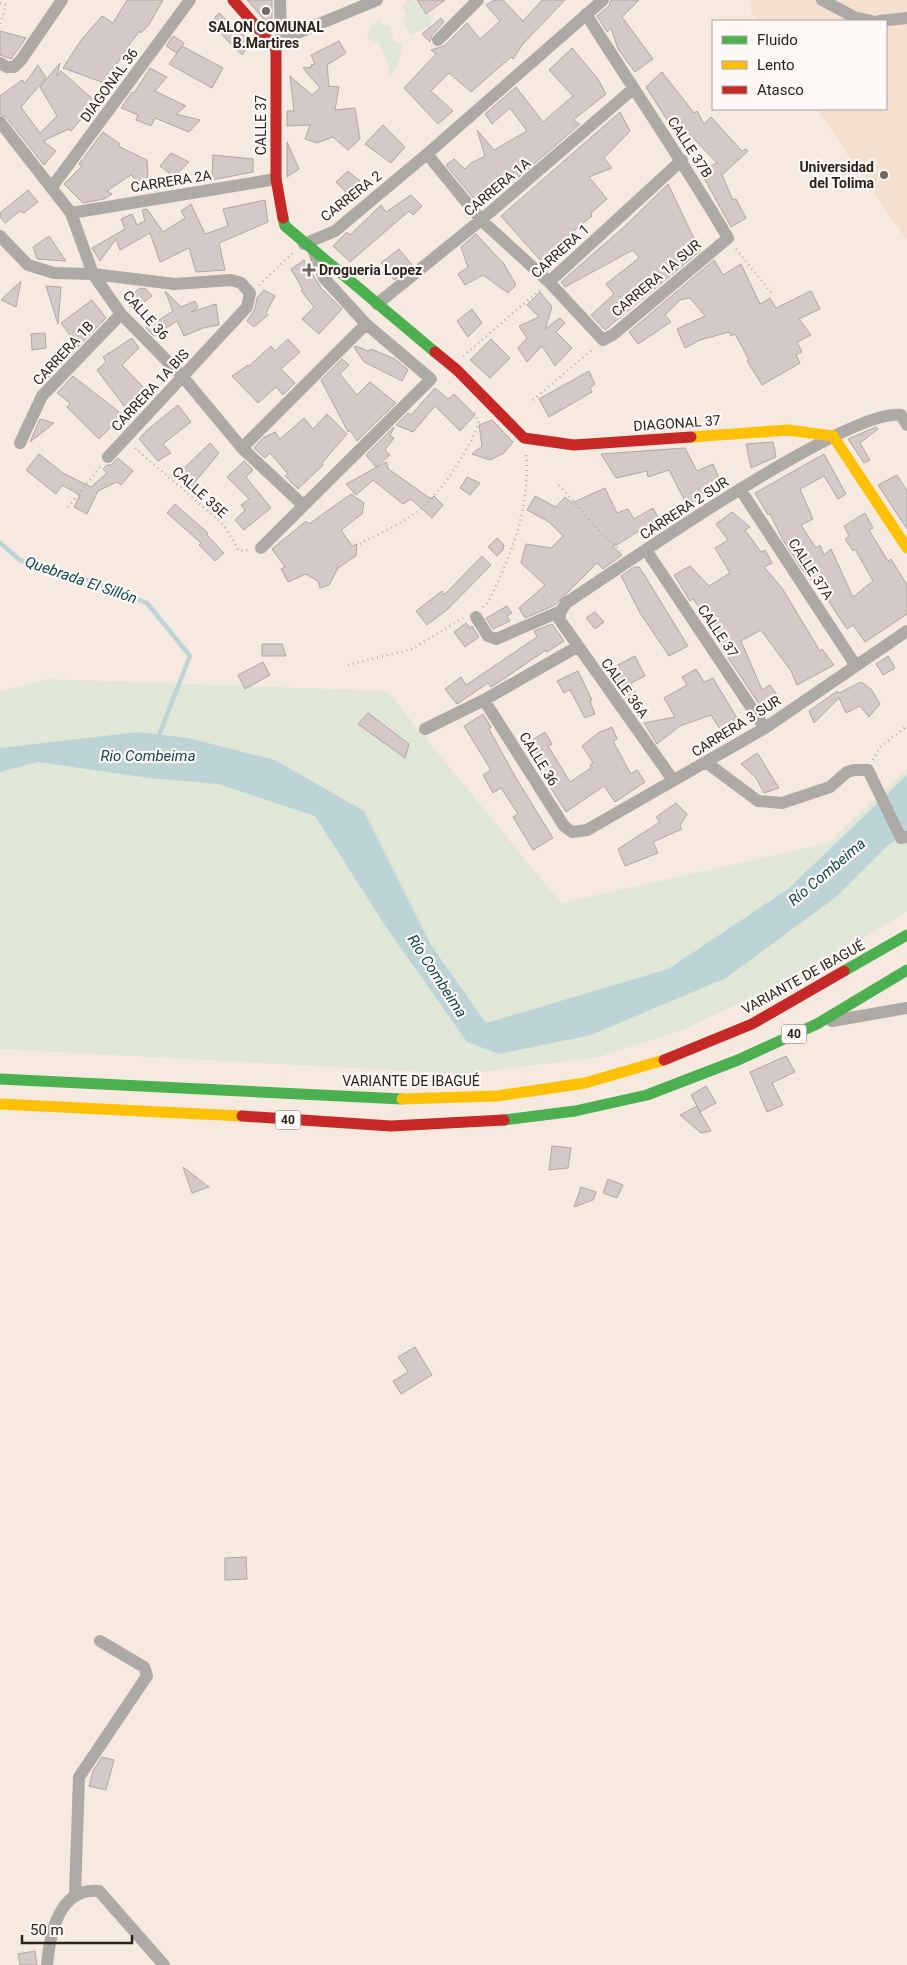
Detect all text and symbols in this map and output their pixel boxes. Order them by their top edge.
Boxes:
marker: SALON COMUNAL B.Martires [260,5,272,17]
place label: SALON COMUNAL B.Martires [208,19,324,51]
legend [712,20,887,110]
text: Fluido [757,31,798,49]
street label: DIAGONAL 36 [77,45,141,125]
text: Lento [757,56,795,74]
text: Atasco [757,81,804,99]
street label: CALLE 37 [253,95,269,155]
street label: CALLE 37B [664,114,716,180]
street label: CARRERA 1A [461,155,533,219]
place label: Universidad del Tolima [799,159,875,191]
street label: CARRERA 2A [129,167,213,195]
street label: CARRERA 2 [317,167,385,225]
marker: Universidad del Tolima [878,169,890,181]
street label: CARRERA 1 [528,221,592,281]
street label: CARRERA 1A SUR [608,236,704,320]
place label: Drogueria Lopez [319,262,422,278]
marker: Drogueria Lopez [303,264,315,276]
street label: CALLE 36 [120,287,172,343]
street label: CARRERA 1B [29,318,97,388]
street label: CARRERA 1A BIS [108,346,192,434]
street label: DIAGONAL 37 [633,412,721,434]
street label: CALLE 35E [169,463,231,521]
street label: CARRERA 2 SUR [637,473,731,542]
street label: CALLE 37A [785,535,837,603]
water label: Quebrada El Sillón [23,552,139,608]
street label: CALLE 37 [694,601,742,661]
street label: CALLE 36A [598,655,652,721]
street label: CARRERA 3 SUR [688,692,784,760]
street label: CALLE 36 [516,729,562,789]
water label: Rio Combeima [100,747,196,765]
water label: Río Combeima [785,834,869,909]
water label: Río Combeima [404,931,471,1021]
street label: VARIANTE DE IBAGUÉ [738,936,867,1017]
road number: 40 [782,1024,806,1044]
street label: VARIANTE DE IBAGUÉ [342,1072,480,1089]
road number: 40 [276,1110,300,1130]
scale bar [22,1912,132,1944]
text: 50 m [30,1921,64,1939]

